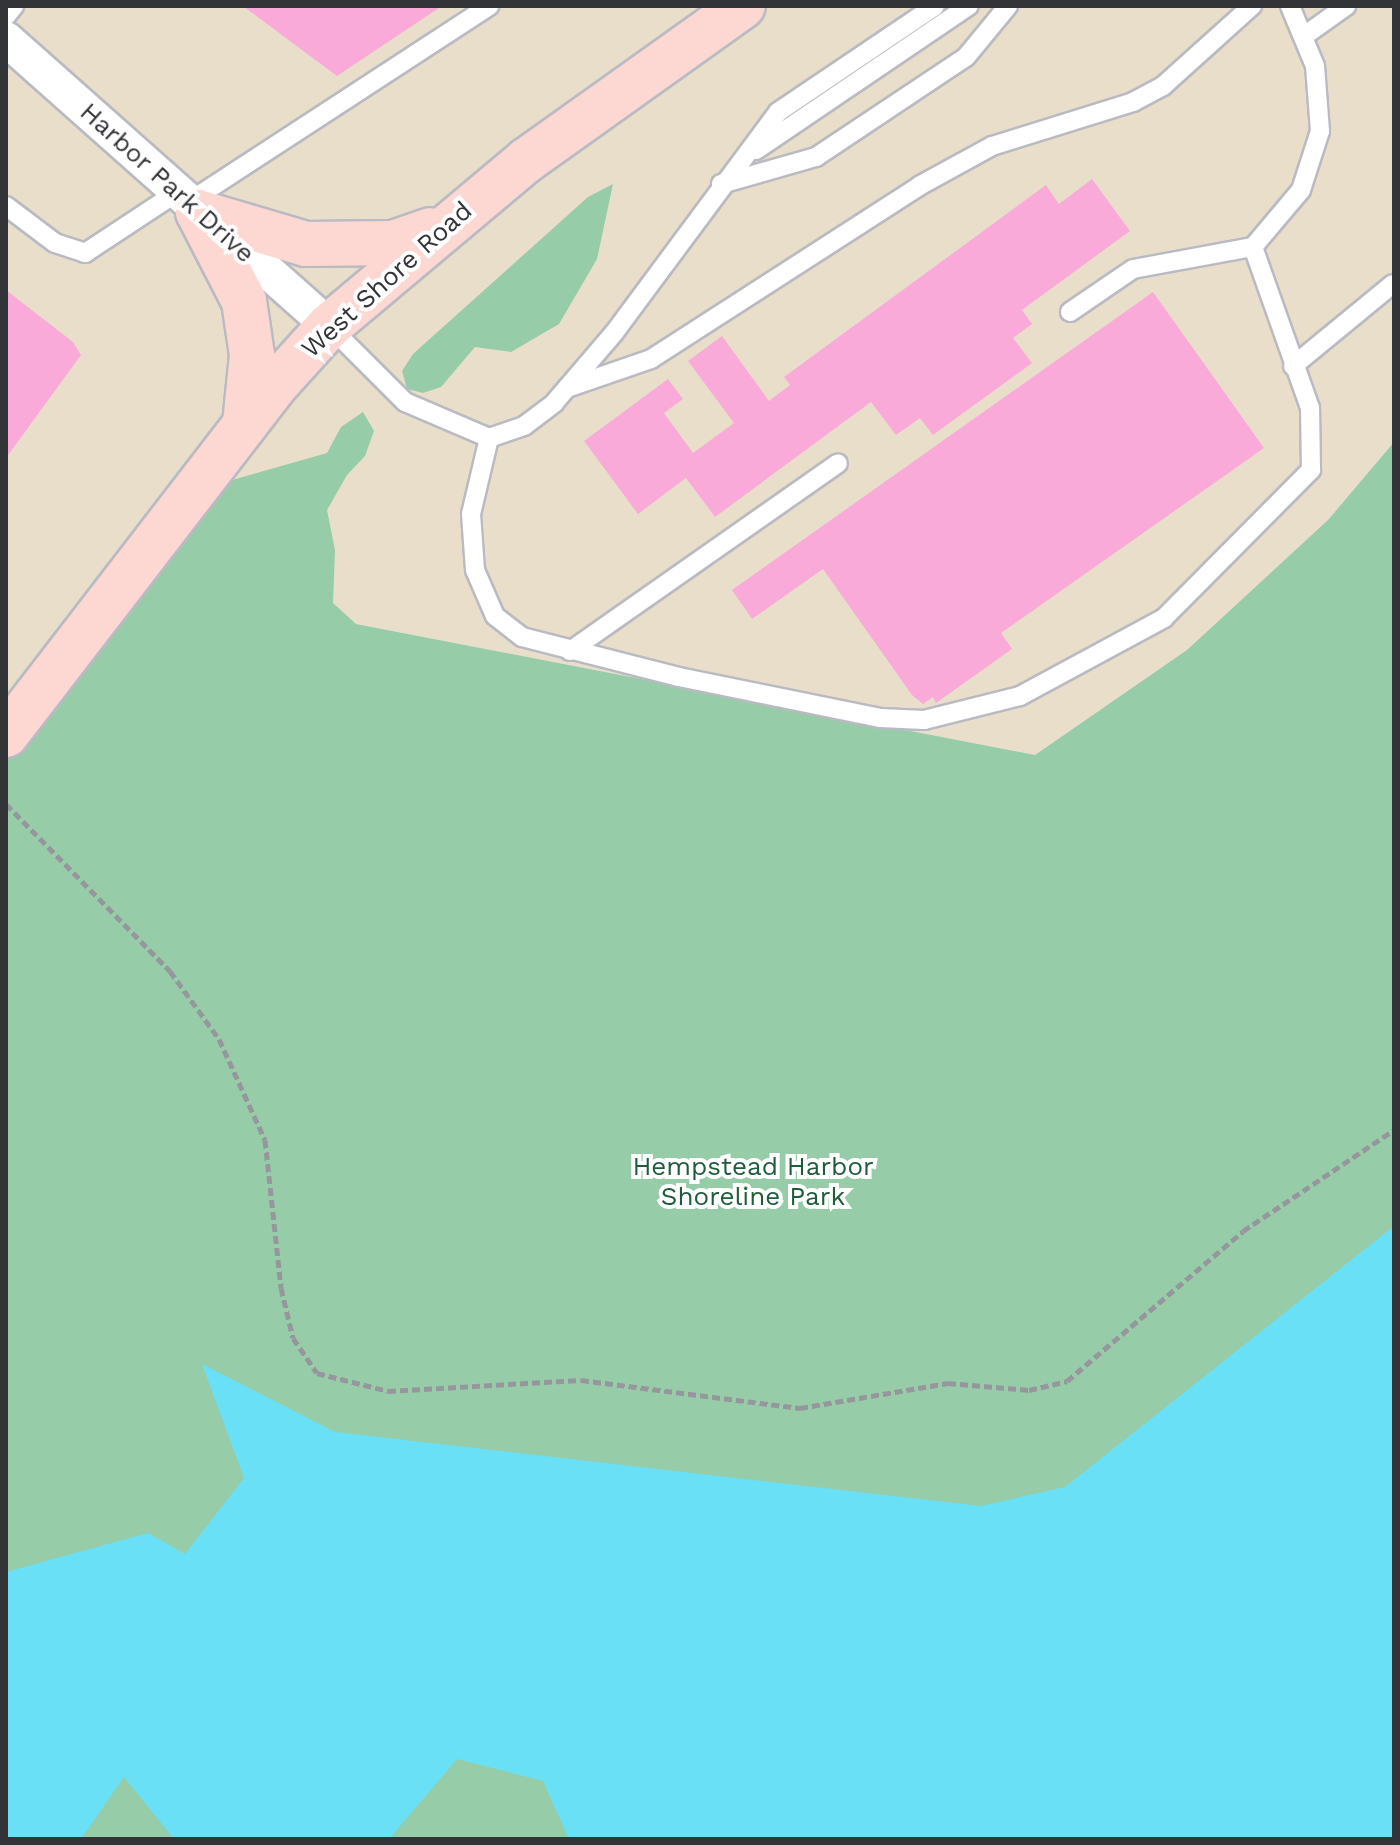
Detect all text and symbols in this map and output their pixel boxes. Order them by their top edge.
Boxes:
street label: Harbor Park Drive [73,96,261,270]
street label: West Shore Road [295,195,479,365]
park label: Hempstead Harbor Shoreline Park [632,1151,874,1212]

